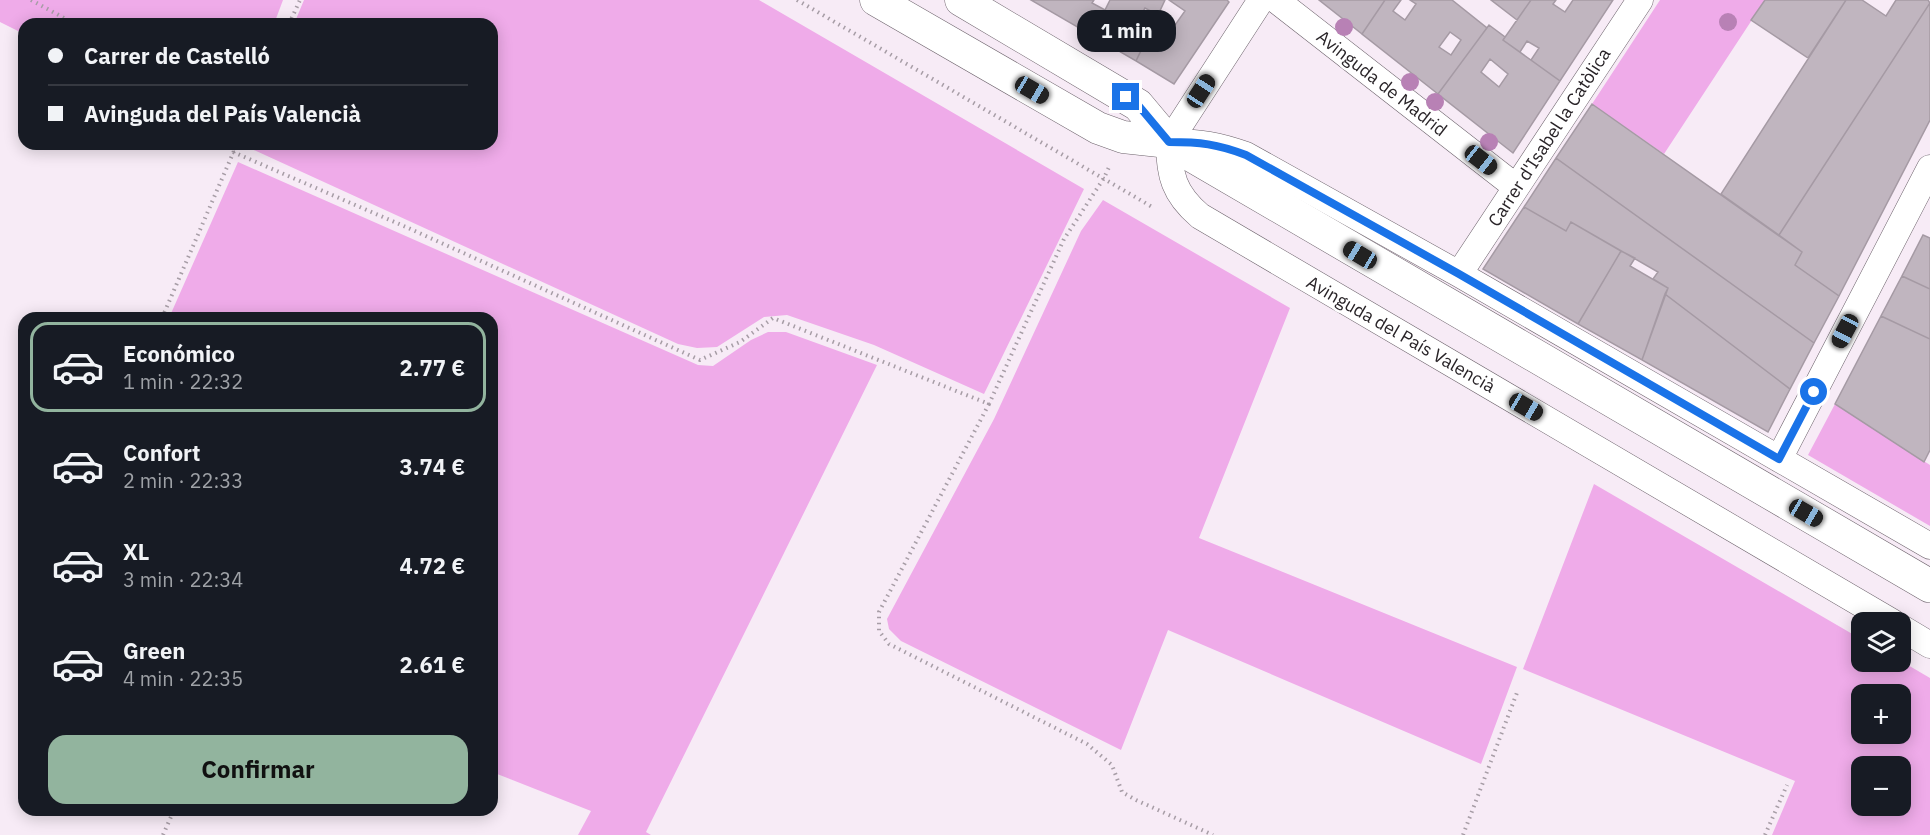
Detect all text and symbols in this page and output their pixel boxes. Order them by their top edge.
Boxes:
callout: 1 min [1076,10,1176,52]
text: 1 min [1100,17,1153,44]
street label: Avinguda de Madrid [1312,25,1452,141]
text: Carrer de Castelló [84,41,270,70]
street label: Carrer d'Isabel la Catòlica [1483,43,1616,231]
car [1184,71,1218,111]
car [1012,73,1052,107]
route end [1112,83,1139,110]
text: Avinguda del País Valencià [84,99,361,128]
car [1461,142,1501,178]
car [1340,238,1380,272]
street label: Avinguda del País Valencià [1302,270,1500,398]
car [1829,311,1861,351]
text: Económico [123,339,235,368]
icon: car [51,340,105,394]
text: 2.77 € [400,353,465,382]
text: 1 min · 22:32 [123,368,243,395]
route start [1800,378,1827,405]
car [1506,390,1546,424]
text: Confort [123,438,201,467]
icon: car [51,439,105,493]
text: 3.74 € [400,452,465,481]
text: 2 min · 22:33 [123,467,243,494]
car [1786,496,1826,530]
text: XL [123,537,149,566]
icon: car [51,538,105,592]
text: 4.72 € [400,551,465,580]
text: 3 min · 22:34 [123,566,243,593]
map controls [1851,612,1911,816]
button: layers [1851,612,1911,672]
text: Green [123,636,185,665]
icon: car [51,637,105,691]
text: 2.61 € [400,650,465,679]
text: 4 min · 22:35 [123,665,243,692]
button: + [1851,684,1911,744]
button: Confirmar [48,735,468,804]
button: − [1851,756,1911,816]

